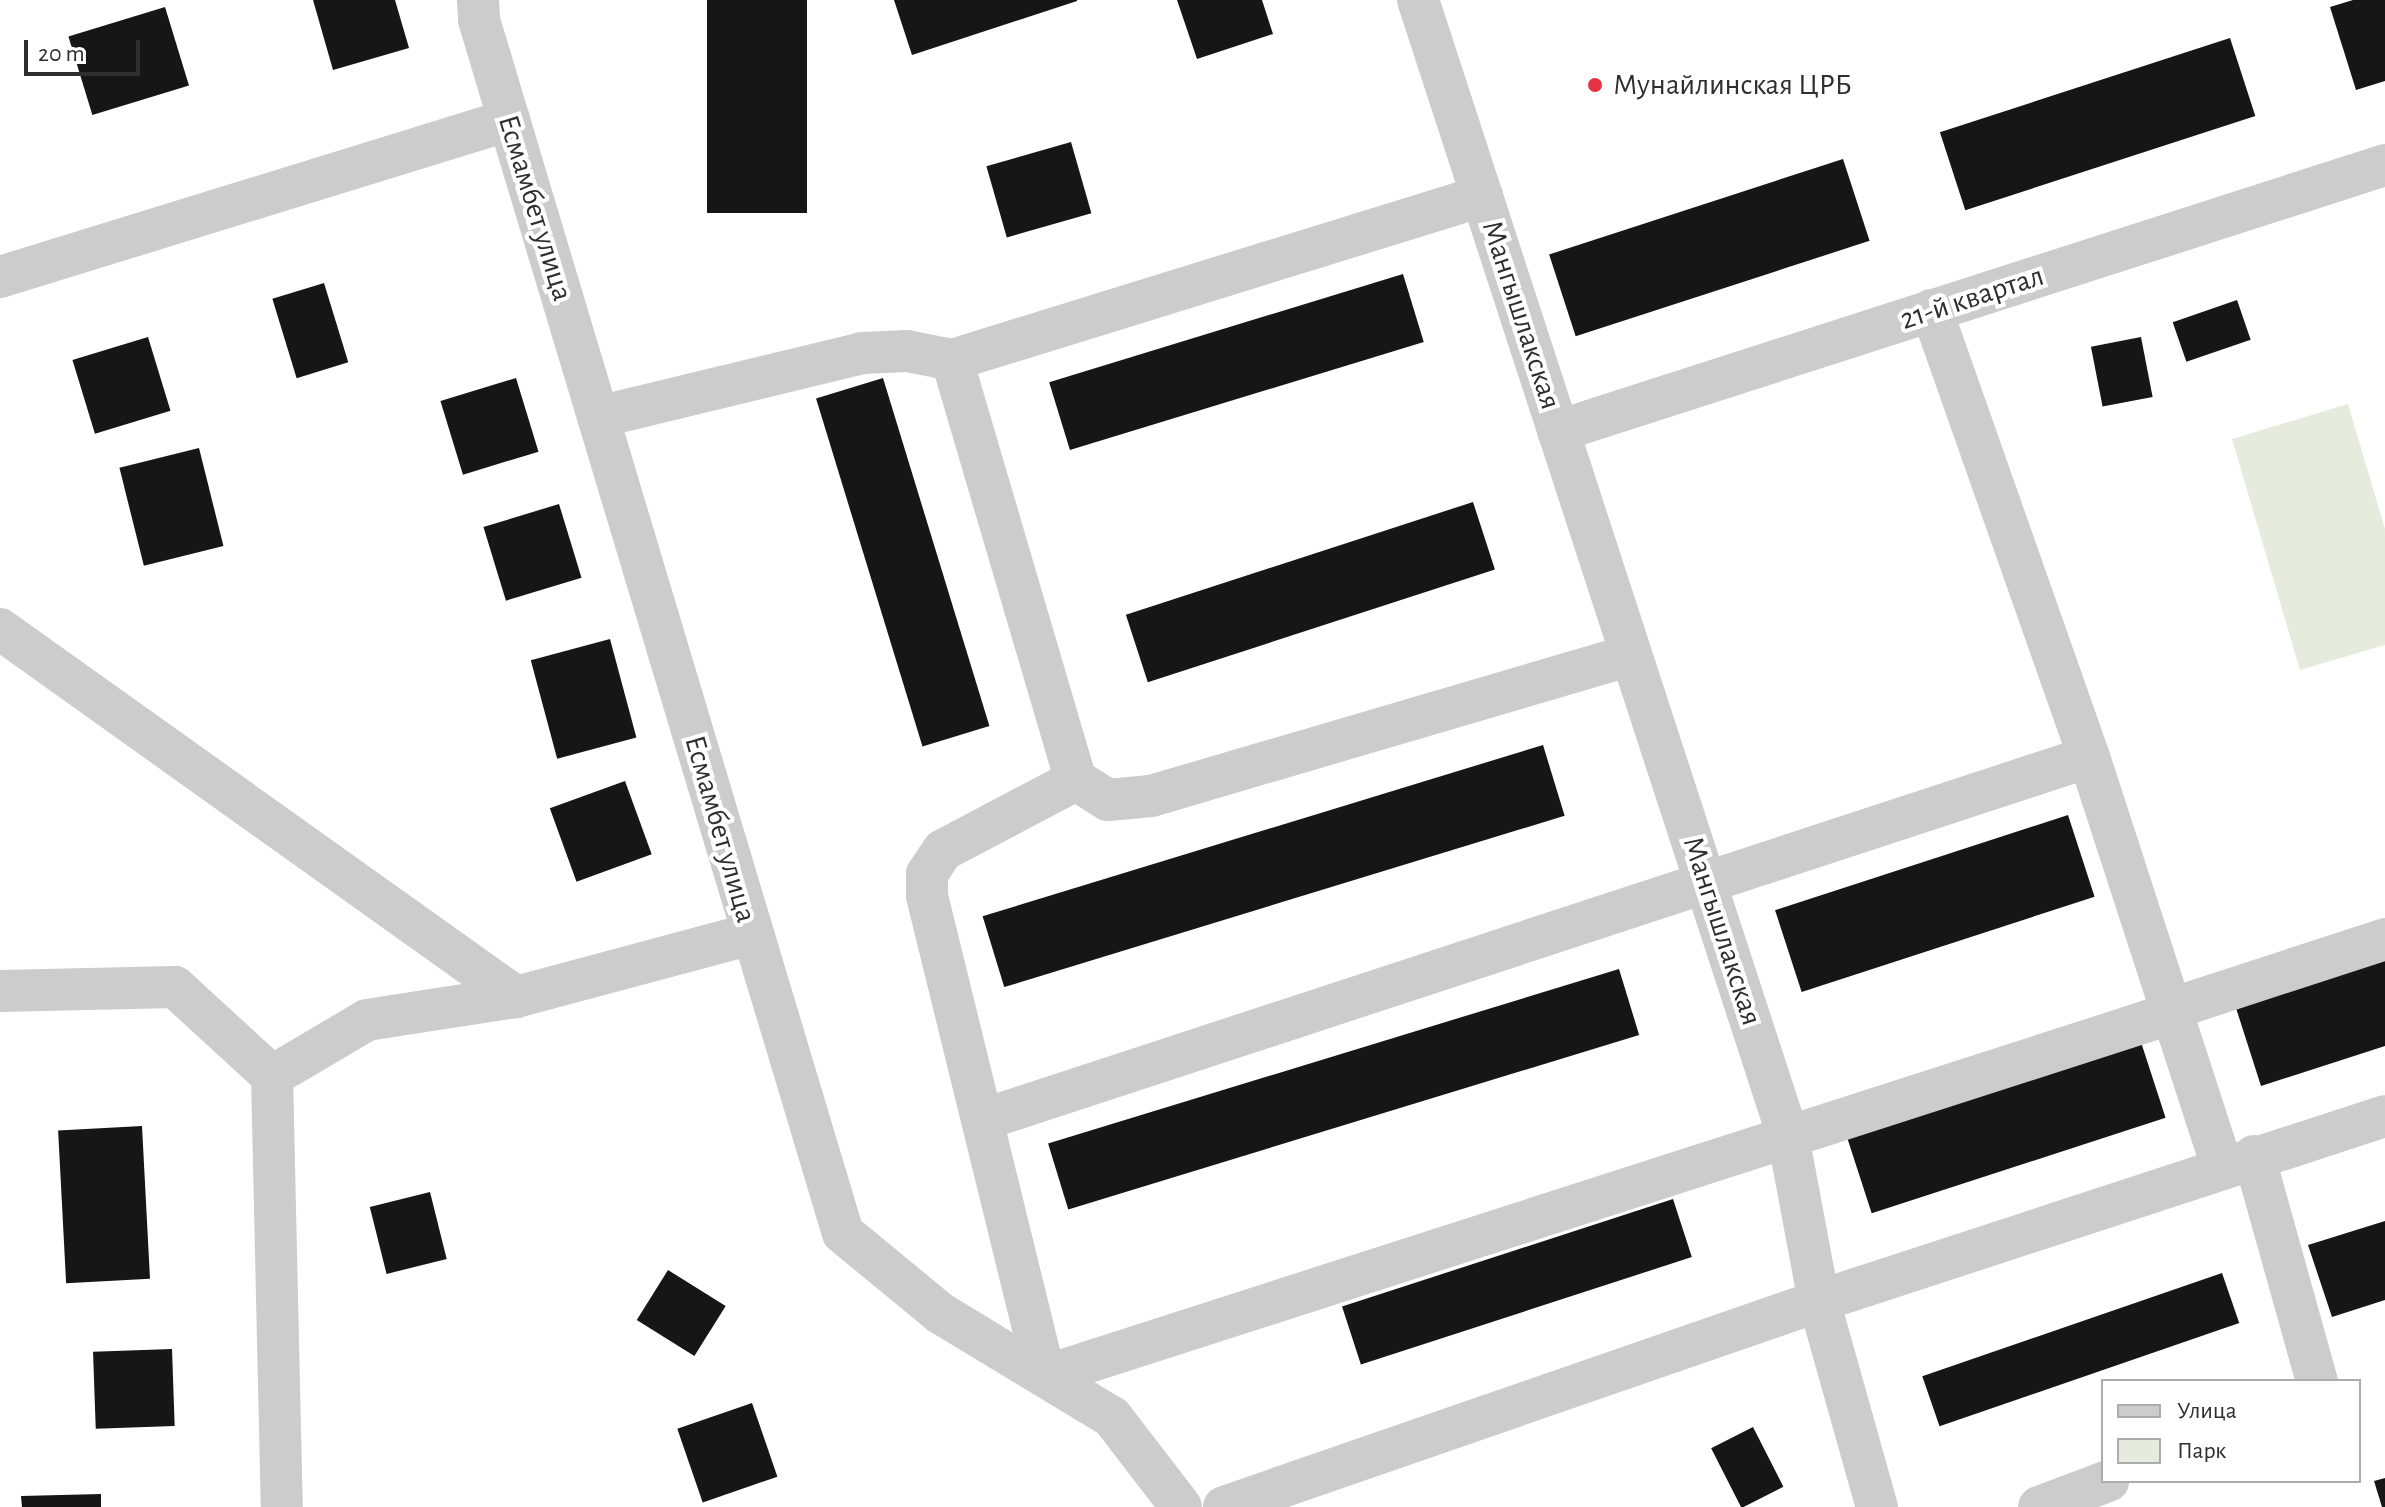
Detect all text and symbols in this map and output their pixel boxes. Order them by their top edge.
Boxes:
scale bar [28,24,144,74]
text: 20 m [38,42,85,66]
place label: Мунайлинская ЦРБ [1613,67,1852,103]
marker: Мунайлинская ЦРБ [1584,74,1606,96]
street label: Есмамбет улица [490,111,580,305]
street label: Мангышлакская [1474,216,1568,414]
street label: 21-й квартал [1896,258,2048,338]
street label: Есмамбет улица [676,731,764,927]
street label: Мангышлакская [1675,832,1769,1030]
legend [2101,1379,2361,1483]
text: Улица [2177,1399,2237,1423]
text: Парк [2177,1439,2226,1463]

